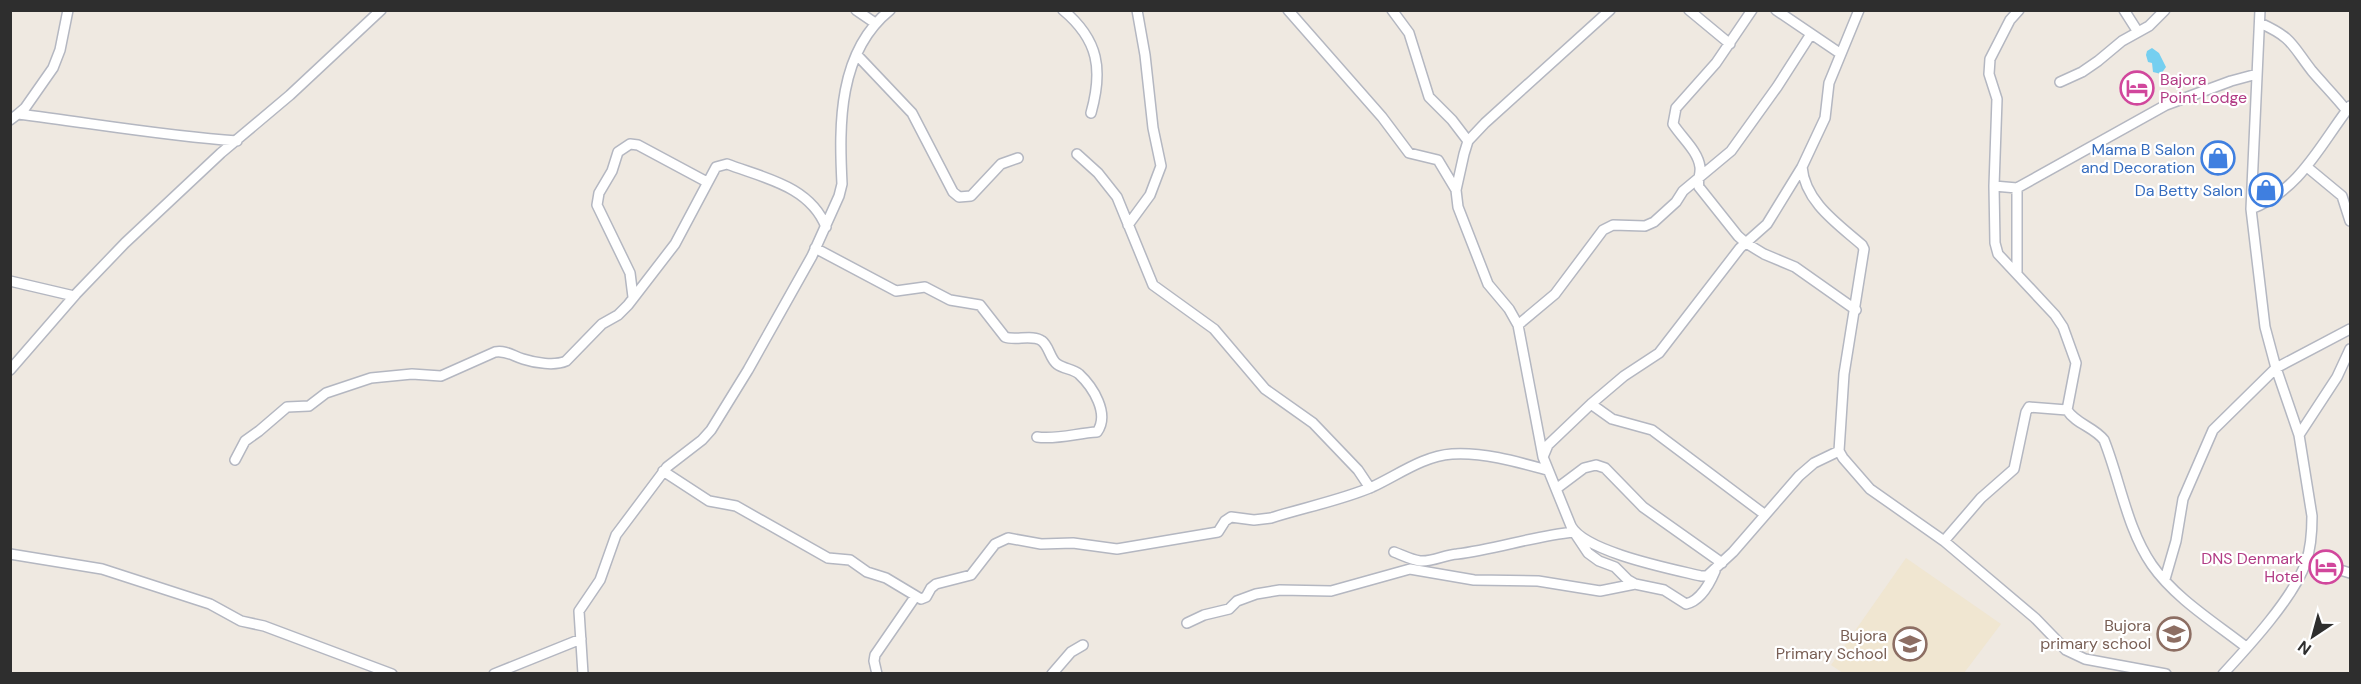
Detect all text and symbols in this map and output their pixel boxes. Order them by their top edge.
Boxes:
place label: Bajora Point Lodge [2160,69,2247,108]
hotel icon: Bajora Point Lodge [2119,70,2155,106]
place label: Mama B Salon and Decoration [2081,139,2195,178]
shop icon: Mama B Salon and Decoration [2200,140,2236,176]
shop icon: Da Betty Salon [2248,172,2284,208]
place label: Da Betty Salon [2135,180,2243,201]
place label: DNS Denmark Hotel [2201,548,2303,587]
hotel icon: DNS Denmark Hotel [2308,549,2344,585]
north arrow [2283,606,2343,666]
place label: Bujora primary school [2040,615,2151,654]
school or university icon: Bujora primary school [2156,616,2192,652]
place label: Bujora Primary School [1776,625,1887,664]
school or university icon: Bujora Primary School [1892,626,1928,662]
text: N [2294,636,2315,660]

